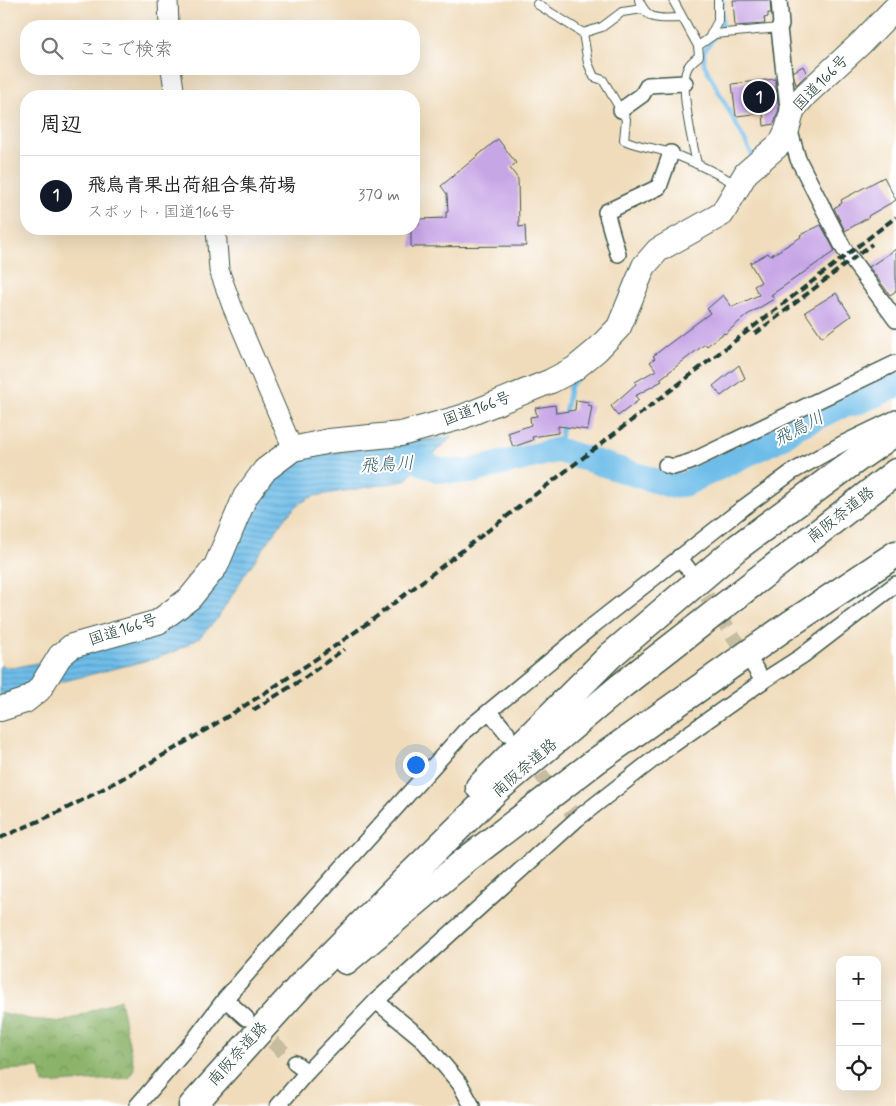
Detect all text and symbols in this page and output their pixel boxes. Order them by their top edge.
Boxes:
search box [20,20,420,75]
icon: search [38,34,66,62]
text: ここで検索 [78,37,173,62]
street label: 国道166号 [789,50,853,116]
pin: 1 [743,78,775,116]
text: 周辺 [40,111,82,139]
text: 飛鳥青果出荷組合集荷場 [87,173,296,198]
text: 1 [52,185,60,206]
text: 370 m [358,185,400,206]
text: スポット · 国道166号 [87,202,235,223]
street label: 国道166号 [440,387,514,431]
water label: 飛鳥川 [769,406,829,452]
water label: 飛鳥川 [359,452,415,478]
street label: 南阪奈道路 [803,482,879,548]
street label: 国道166号 [86,609,160,651]
street label: 南阪奈道路 [488,734,562,802]
your location [403,752,429,778]
map controls [836,956,881,1091]
button: + [836,956,881,1001]
button: − [836,1001,881,1046]
street label: 南阪奈道路 [203,1017,273,1091]
button: locate [836,1046,881,1091]

